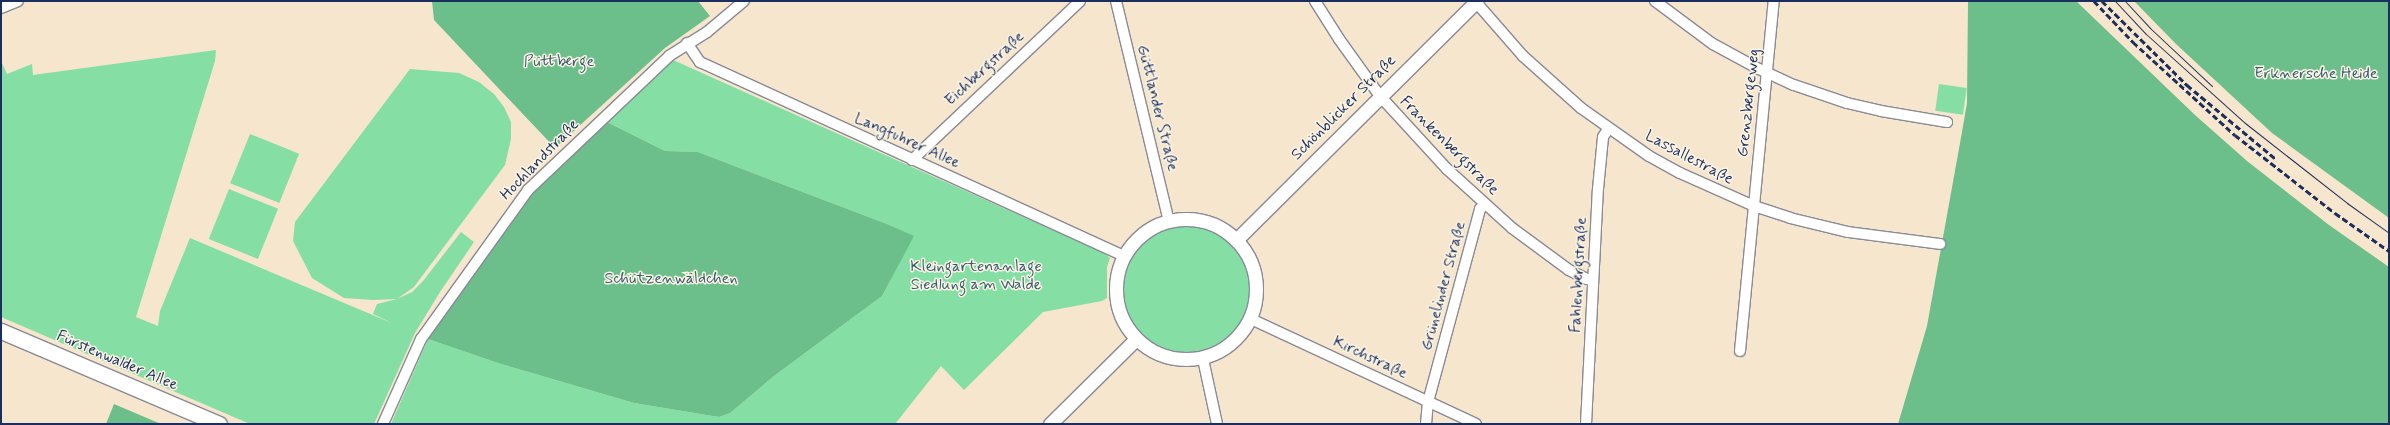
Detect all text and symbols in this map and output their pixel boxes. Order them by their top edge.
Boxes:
street label: Eichbergstraße [941,27,1029,111]
street label: Güttlander Straße [1132,43,1182,173]
street label: Grenzbergeweg [1734,48,1764,158]
street label: Schönblicker Straße [1287,51,1401,165]
park label: Püttberge [524,52,594,72]
park label: Erknersche Heide [2254,64,2378,84]
street label: Frankenbergstraße [1395,92,1503,200]
street label: Langfuhrer Allee [851,109,963,173]
street label: Hochlandstraße [497,115,583,205]
street label: Lassallestraße [1641,127,1737,189]
street label: Fahlenbergstraße [1566,217,1592,333]
street label: Grünelinder Straße [1418,219,1470,353]
park label: Kleingartenanlage Siedlung am Walde [910,257,1042,295]
park label: Schützenwäldchen [604,269,738,289]
street label: Fürstenwalder Allee [53,327,181,395]
street label: Kirchstraße [1330,332,1410,384]

